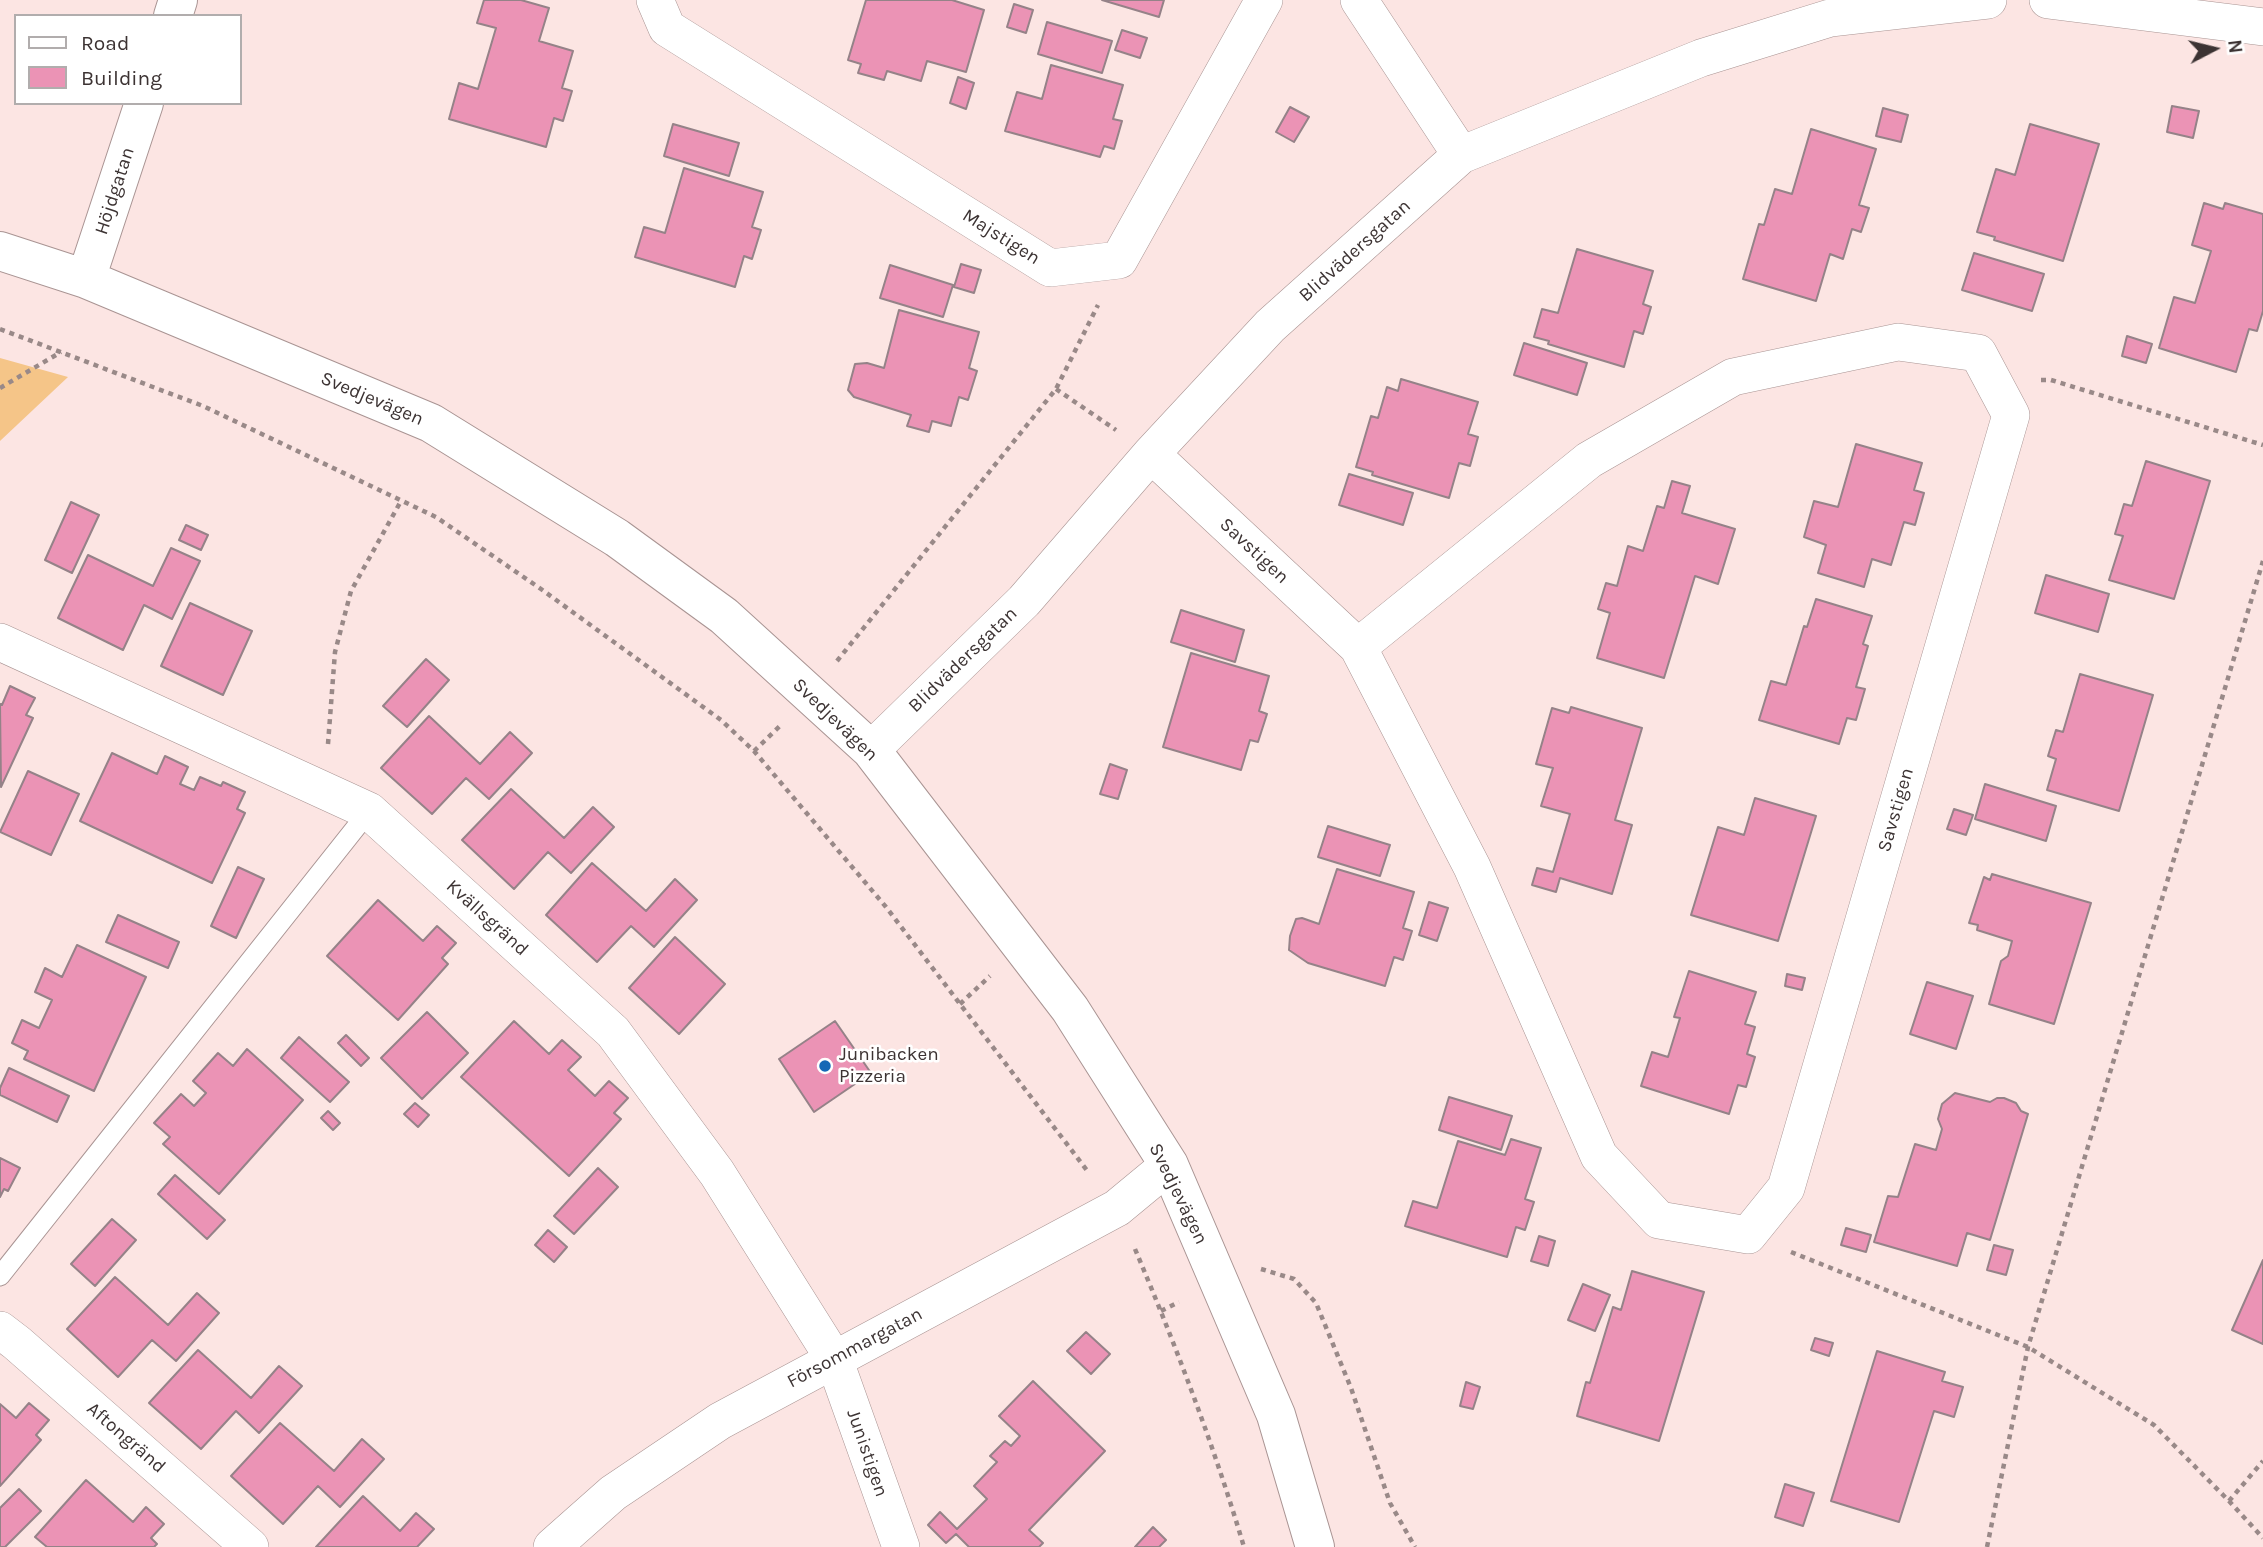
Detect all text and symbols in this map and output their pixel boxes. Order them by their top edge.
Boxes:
legend [14,14,242,105]
north arrow [2179,14,2249,84]
text: Road [81,31,129,55]
text: N [2223,38,2247,55]
text: Building [81,66,162,90]
street label: Höjdgatan [90,144,140,238]
street label: Blidvädersgatan [1295,195,1415,307]
street label: Majstigen [958,204,1044,270]
street label: Svedjevägen [317,367,427,431]
street label: Savstigen [1215,513,1293,589]
street label: Blidvädersgatan [904,602,1022,718]
street label: Svedjevägen [788,674,882,766]
street label: Savstigen [1873,765,1919,855]
street label: Kvällsgränd [441,875,533,961]
place label: Junibacken Pizzeria [839,1044,939,1088]
marker: Junibacken Pizzeria [817,1058,833,1074]
street label: Svedjevägen [1144,1140,1212,1248]
street label: Försommargatan [783,1303,927,1393]
street label: Aftongränd [82,1398,170,1478]
street label: Junistigen [841,1406,893,1500]

